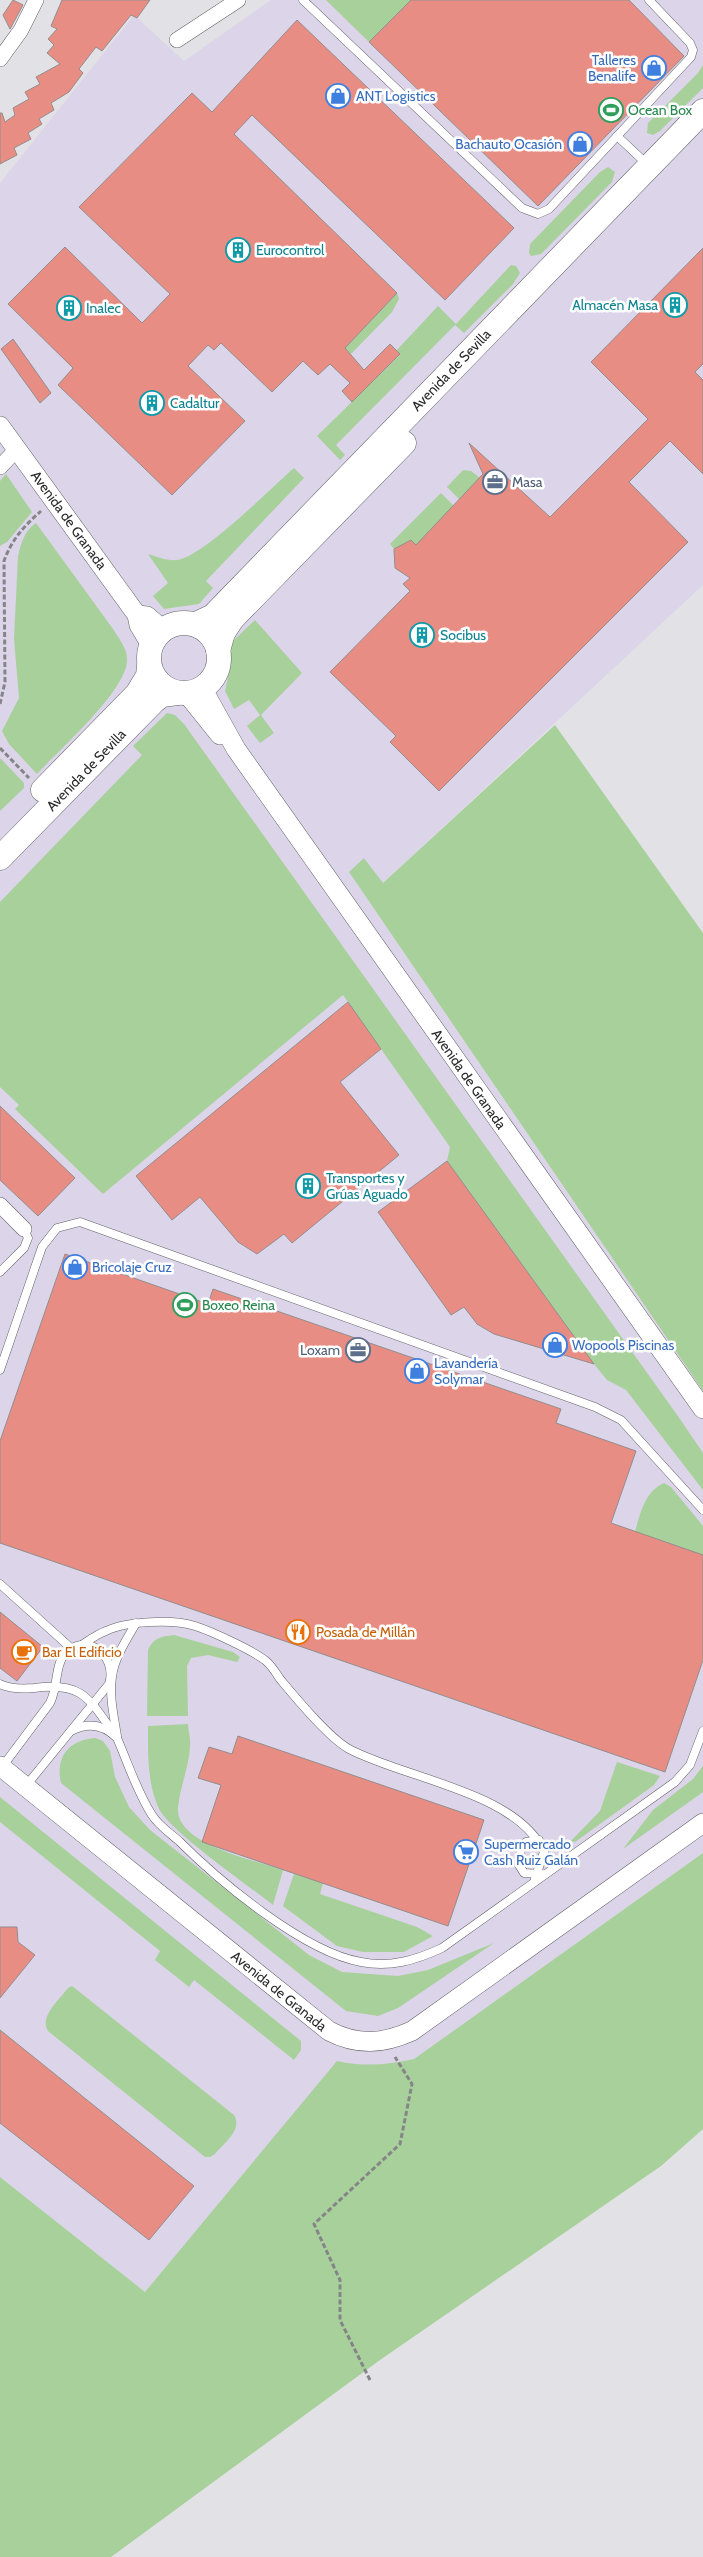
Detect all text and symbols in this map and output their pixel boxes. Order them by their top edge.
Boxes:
place label: Talleres Benalife [588,51,636,85]
shop icon: Talleres Benalife [641,55,667,81]
shop icon: ANT Logistics [325,83,351,109]
place label: ANT Logistics [356,87,436,105]
sports icon: Ocean Box [598,97,624,123]
place label: Ocean Box [628,101,693,119]
shop icon: Bachauto Ocasión [567,131,593,157]
place label: Bachauto Ocasión [455,135,562,153]
building icon: Eurocontrol [225,237,251,263]
place label: Eurocontrol [256,241,325,259]
building icon: Almacén Masa [662,292,688,318]
building icon: Inalec [56,295,82,321]
place label: Almacén Masa [572,296,658,314]
place label: Inalec [86,299,121,317]
street label: Avenida de Sevilla [407,325,495,415]
building icon: Cadaltur [139,390,165,416]
place label: Cadaltur [170,394,220,412]
street label: Avenida de Granada [27,467,111,573]
office icon: Masa [482,469,508,495]
place label: Masa [512,473,543,491]
building icon: Socibus [409,622,435,648]
place label: Socibus [440,626,486,644]
street label: Avenida de Sevilla [42,725,130,815]
street label: Avenida de Granada [428,1026,510,1133]
place label: Transportes y Grúas Aguado [326,1169,408,1203]
building icon: Transportes y Grúas Aguado [295,1173,321,1199]
shop icon: Bricolaje Cruz [62,1254,88,1280]
place label: Bricolaje Cruz [92,1258,172,1276]
sports icon: Boxeo Reina [172,1292,198,1318]
place label: Boxeo Reina [202,1296,275,1314]
shop icon: Wopools Piscinas [542,1332,568,1358]
place label: Wopools Piscinas [572,1336,674,1354]
office icon: Loxam [345,1337,371,1363]
place label: Loxam [300,1341,340,1359]
place label: Lavandería Solymar [434,1354,498,1388]
shop icon: Lavandería Solymar [404,1358,430,1384]
restaurant icon: Posada de Millán [285,1619,311,1645]
place label: Posada de Millán [316,1623,415,1641]
cafe icon: Bar El Edificio [11,1639,37,1665]
place label: Bar El Edificio [42,1643,122,1661]
place label: Supermercado Cash Ruiz Galán [484,1835,578,1869]
supermarket icon: Supermercado Cash Ruiz Galán [453,1839,479,1865]
street label: Avenida de Granada [227,1947,331,2035]

